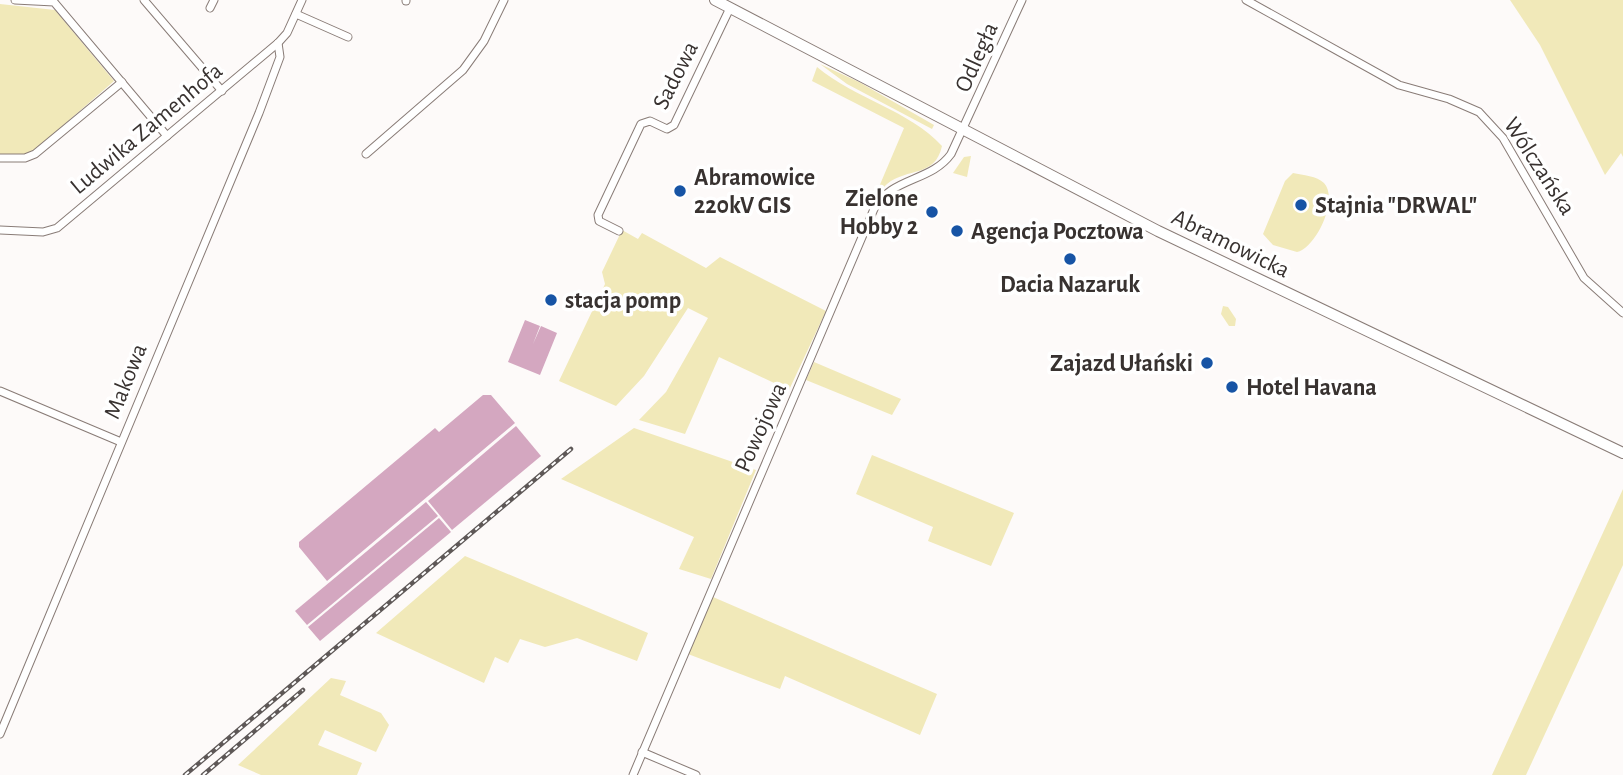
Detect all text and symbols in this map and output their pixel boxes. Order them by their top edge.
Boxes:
street label: Odległa [951,19,1003,96]
street label: Sadowa [649,38,703,113]
street label: Ludwika Zamenhofa [66,58,227,199]
street label: Wólczańska [1499,114,1579,220]
place label: Abramowice 220kV GIS [694,166,815,218]
marker: Abramowice 220kV GIS [672,183,688,199]
place label: Zielone Hobby 2 [839,187,918,239]
place label: Stajnia "DRWAL" [1315,194,1477,218]
marker: Stajnia "DRWAL" [1293,197,1309,213]
marker: Zielone Hobby 2 [924,204,940,220]
street label: Abramowicka [1168,205,1293,283]
place label: Agencja Pocztowa [971,220,1144,244]
marker: Agencja Pocztowa [949,223,965,239]
marker: Dacia Nazaruk [1062,251,1078,267]
place label: Dacia Nazaruk [1000,273,1140,297]
place label: stacja pomp [565,289,681,313]
marker: stacja pomp [543,292,559,308]
street label: Makowa [100,340,152,422]
place label: Zajazd Ułański [1050,352,1193,376]
marker: Zajazd Ułański [1199,355,1215,371]
place label: Hotel Havana [1246,376,1377,400]
street label: Powojowa [731,379,791,476]
marker: Hotel Havana [1224,379,1240,395]

